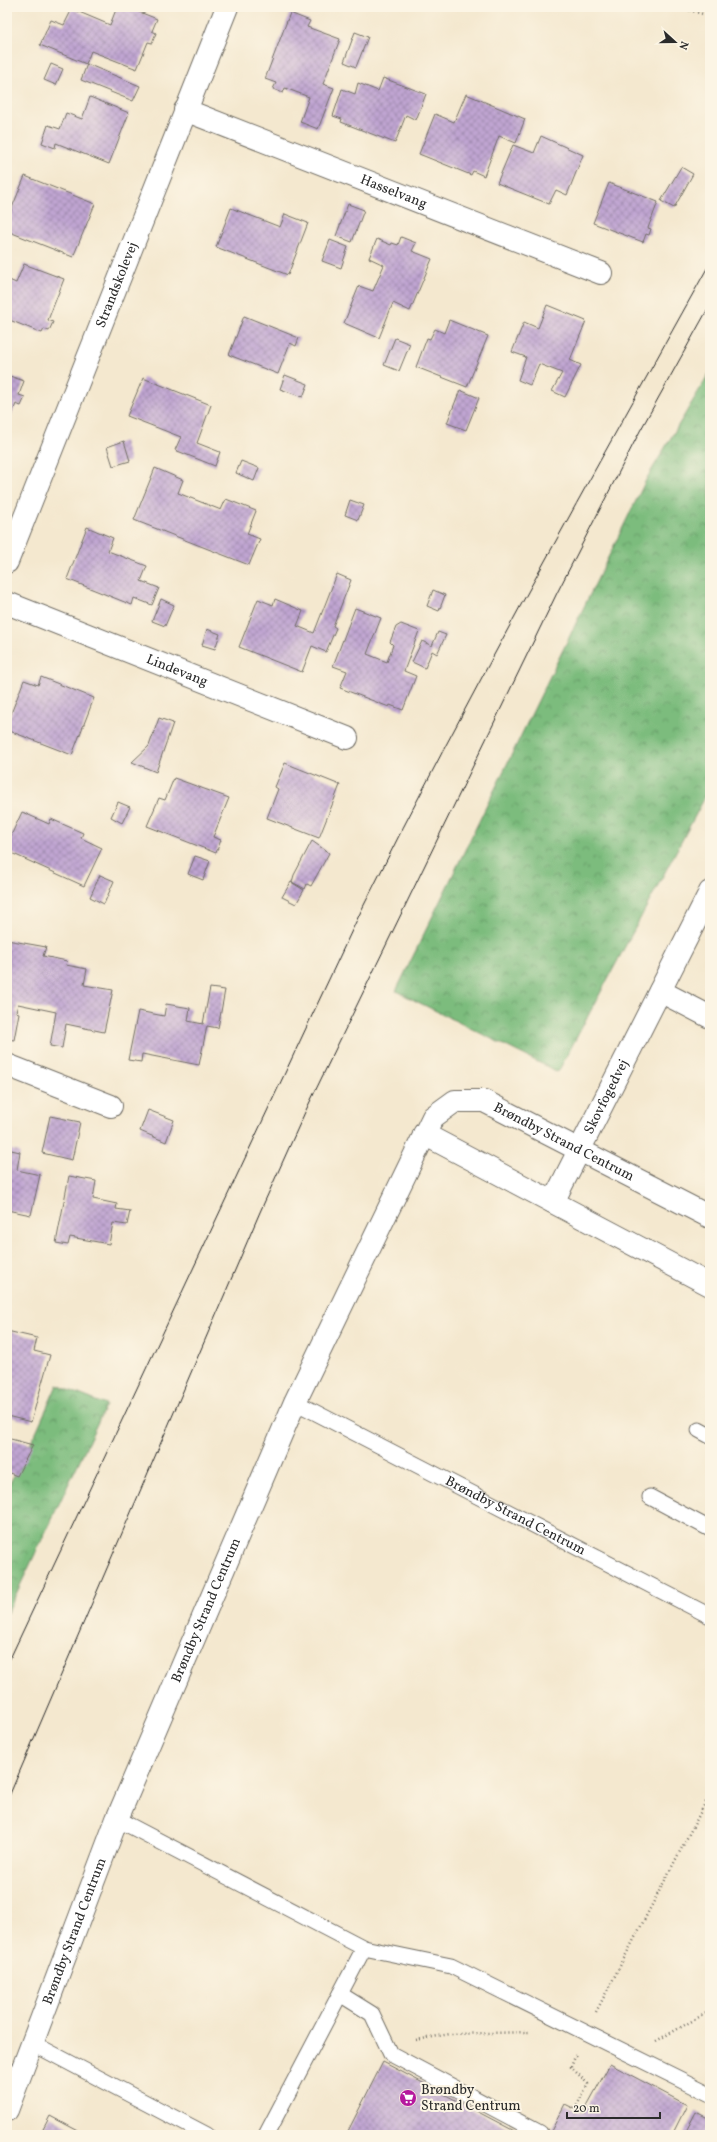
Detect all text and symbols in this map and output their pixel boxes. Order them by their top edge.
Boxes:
north arrow [655,22,695,62]
text: N [675,39,691,51]
street label: Hasselvang [357,170,430,213]
street label: Strandskolevej [91,239,142,331]
street label: Lindevang [143,650,211,691]
street label: Skovfogedvej [579,1056,633,1137]
street label: Brøndby Strand Centrum [490,1098,637,1186]
street label: Brøndby Strand Centrum [442,1472,589,1560]
street label: Brøndby Strand Centrum [167,1535,245,1686]
street label: Brøndby Strand Centrum [38,1855,111,2008]
place label: Brøndby Strand Centrum [421,2081,521,2116]
supermarket icon: Brøndby Strand Centrum [398,2088,418,2108]
scale bar [567,2094,660,2120]
text: 20 m [573,2101,600,2117]

